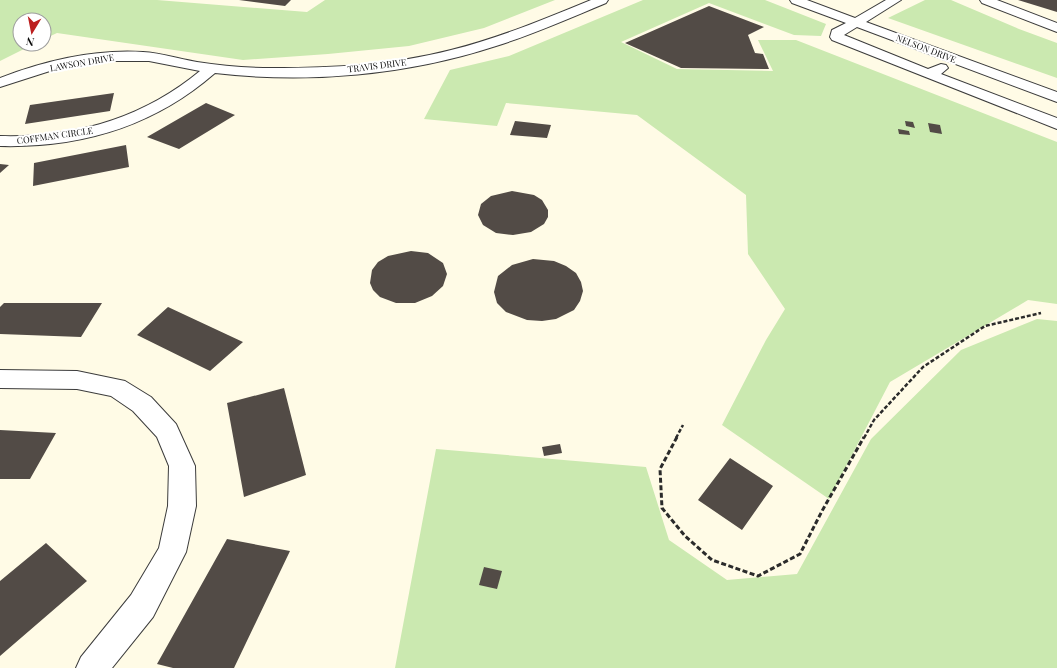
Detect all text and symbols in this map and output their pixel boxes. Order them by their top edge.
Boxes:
north arrow [12,12,52,52]
street label: NELSON DRIVE [895,31,959,65]
text: N [25,34,35,50]
street label: LAWSON DRIVE [49,50,115,74]
street label: TRAVIS DRIVE [347,55,407,75]
street label: COFFMAN CIRCLE [16,124,94,146]

